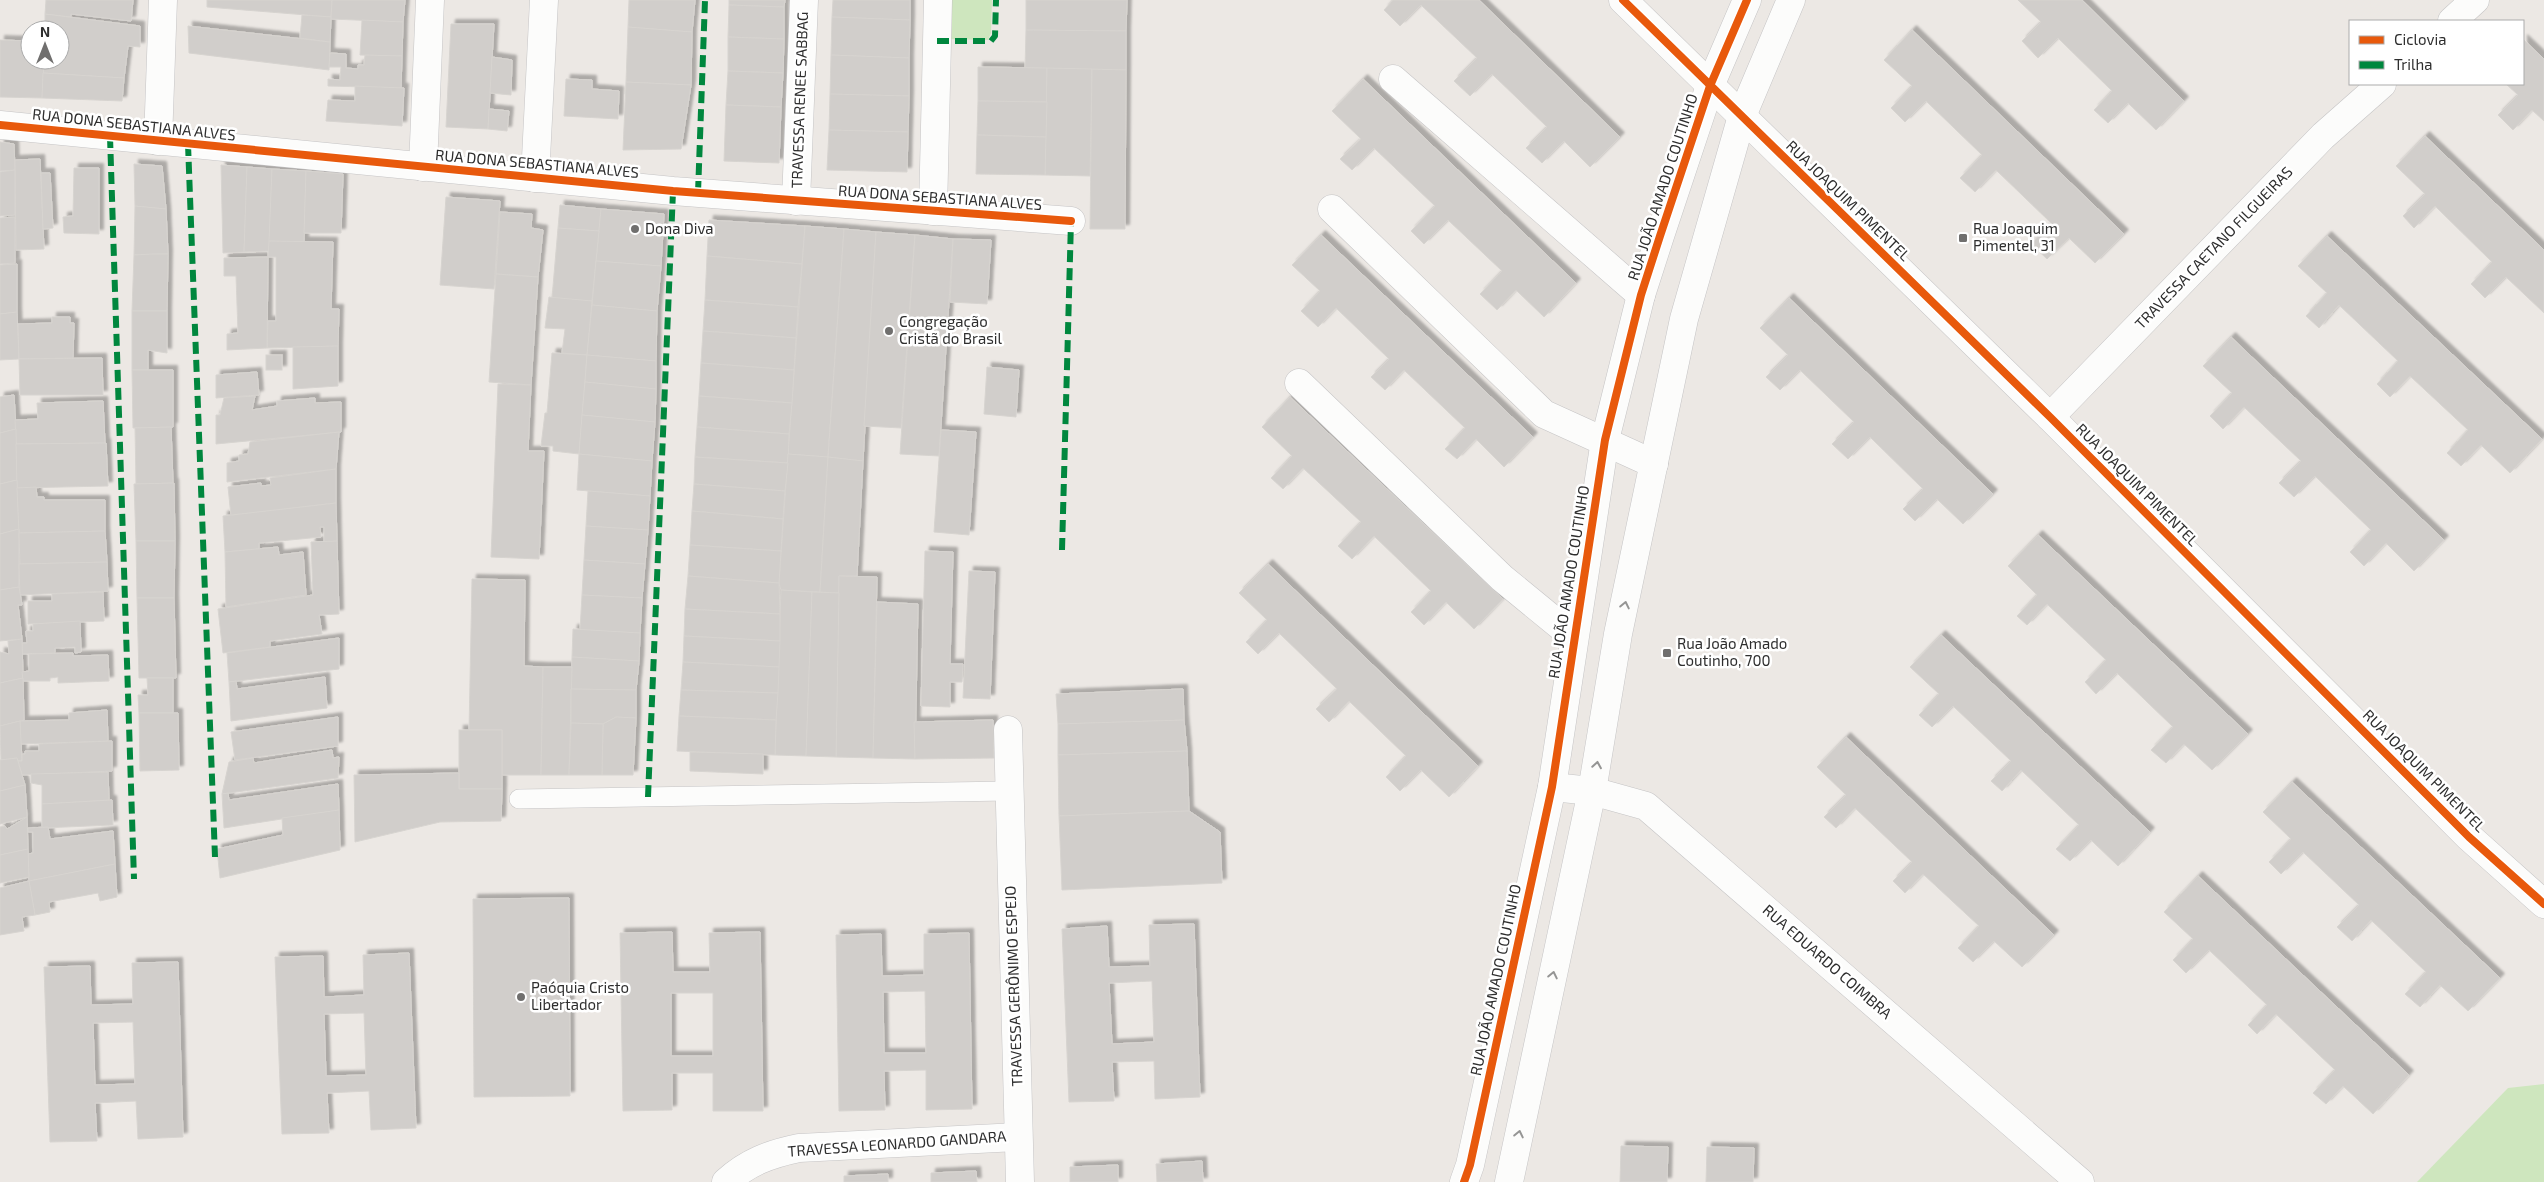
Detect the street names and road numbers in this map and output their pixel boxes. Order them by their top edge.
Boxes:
street label: TRAVESSA RENEE SABBAG [787,11,811,189]
street label: RUA JOÃO AMADO COUTINHO [1623,91,1701,282]
street label: RUA DONA SEBASTIANA ALVES [31,104,237,144]
street label: RUA JOAQUIM PIMENTEL [1782,136,1915,265]
street label: RUA DONA SEBASTIANA ALVES [434,145,640,181]
street label: TRAVESSA CAETANO FILGUEIRAS [2131,162,2296,332]
street label: RUA DONA SEBASTIANA ALVES [837,181,1043,213]
street label: RUA JOAQUIM PIMENTEL [2072,419,2203,550]
street label: RUA JOÃO AMADO COUTINHO [1544,484,1592,680]
street label: RUA JOAQUIM PIMENTEL [2359,705,2490,836]
street label: RUA JOÃO AMADO COUTINHO [1466,882,1524,1077]
street label: TRAVESSA GERÔNIMO ESPEJO [1001,885,1025,1087]
street label: RUA EDUARDO COIMBRA [1759,900,1896,1023]
street label: TRAVESSA LEONARDO GANDARA [787,1126,1008,1160]

